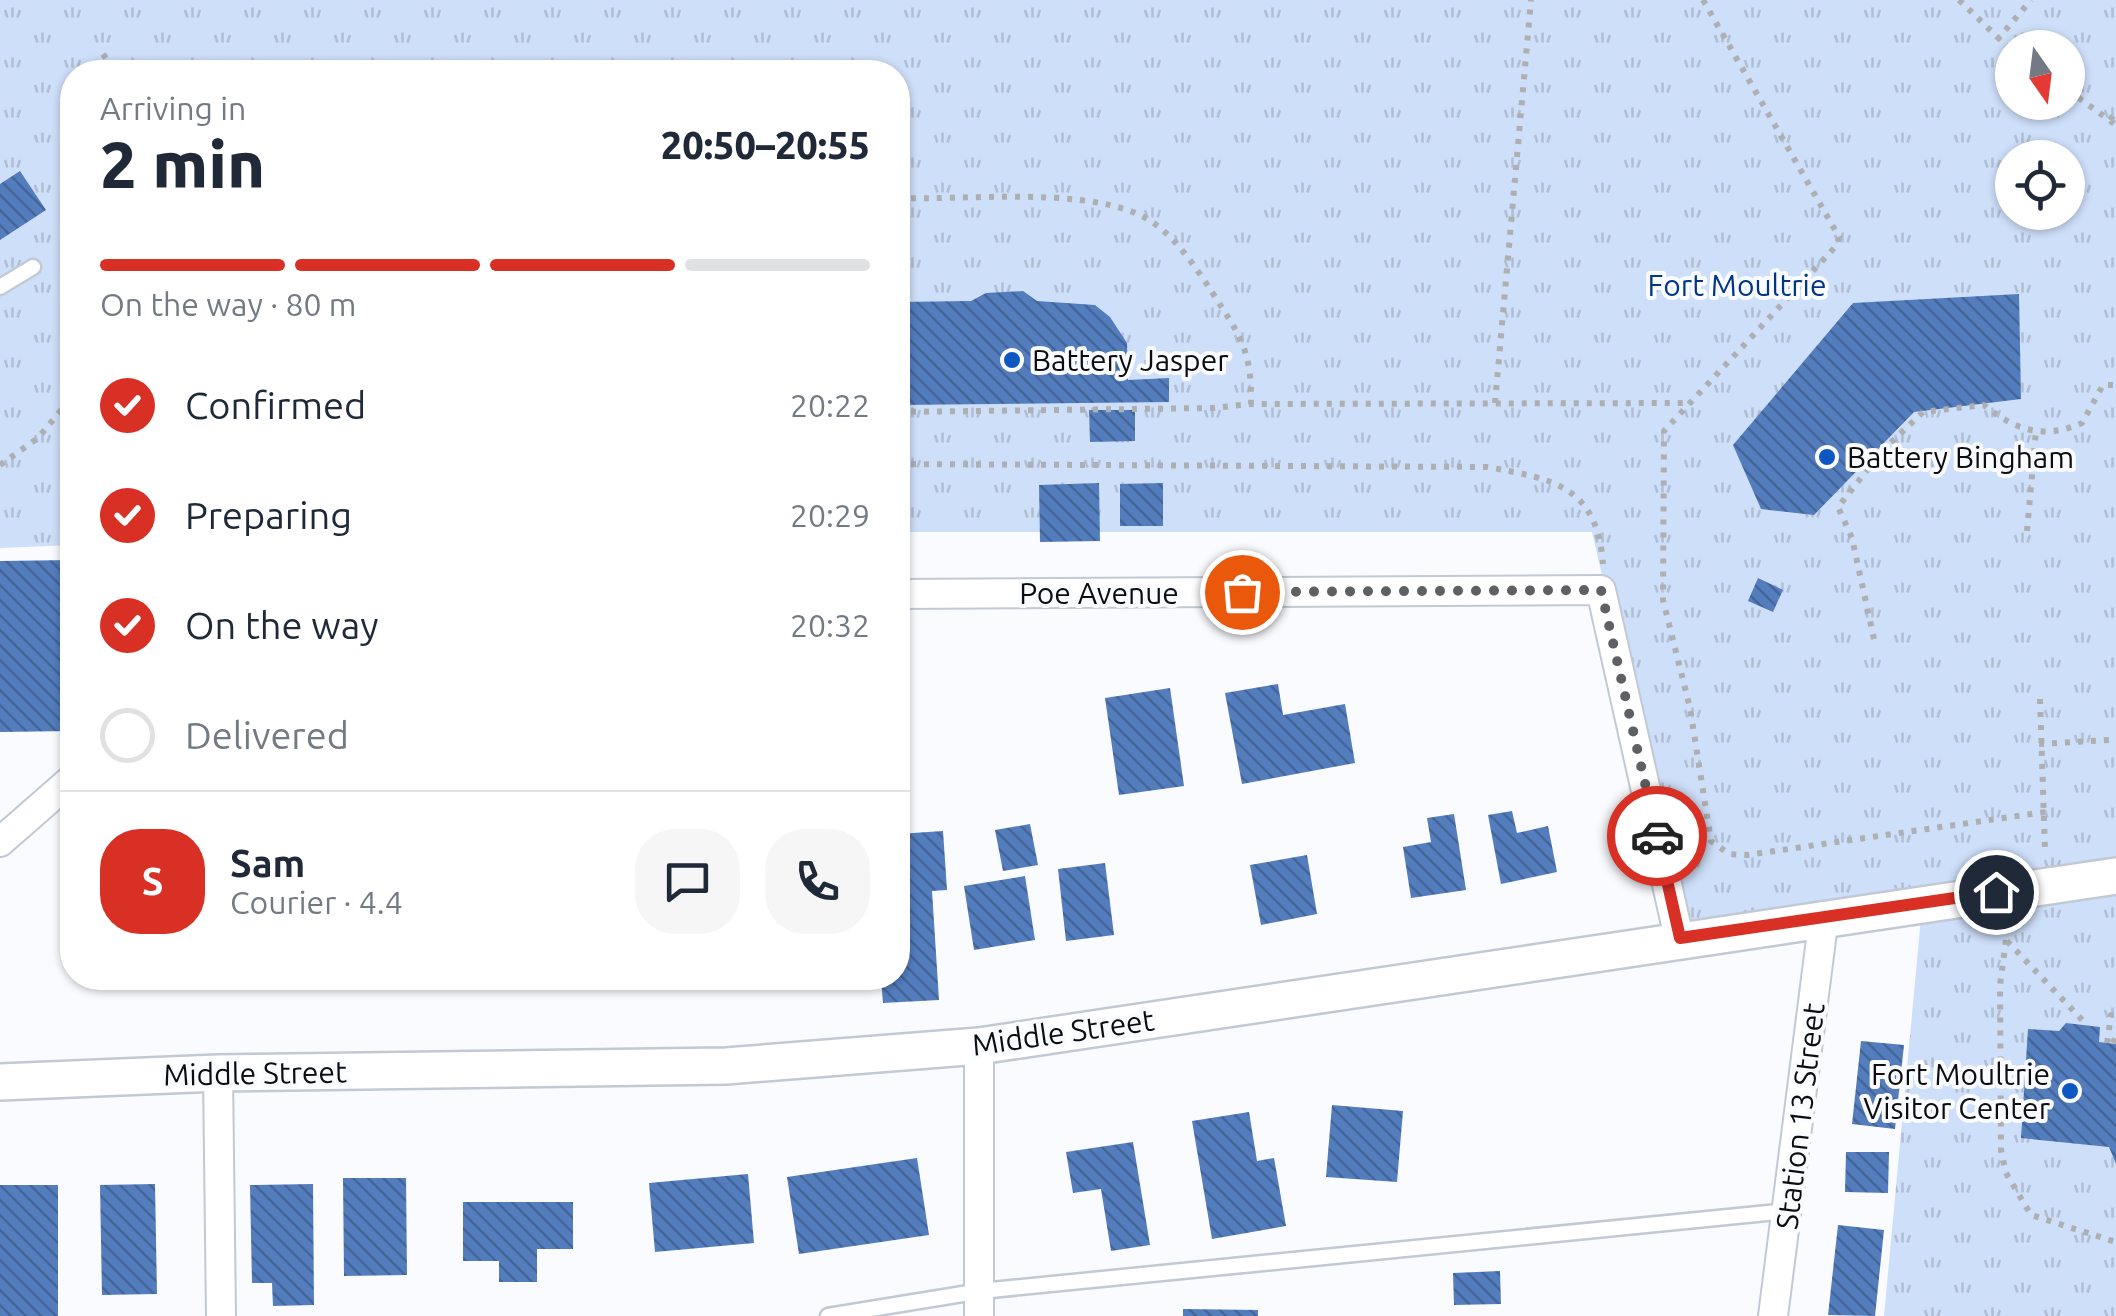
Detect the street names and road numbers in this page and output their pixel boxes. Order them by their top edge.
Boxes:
street label: Poe Avenue [1019,576,1179,610]
street label: Station 13 Street [1769,1001,1831,1231]
street label: Middle Street [970,1002,1156,1062]
street label: Middle Street [163,1054,347,1092]

